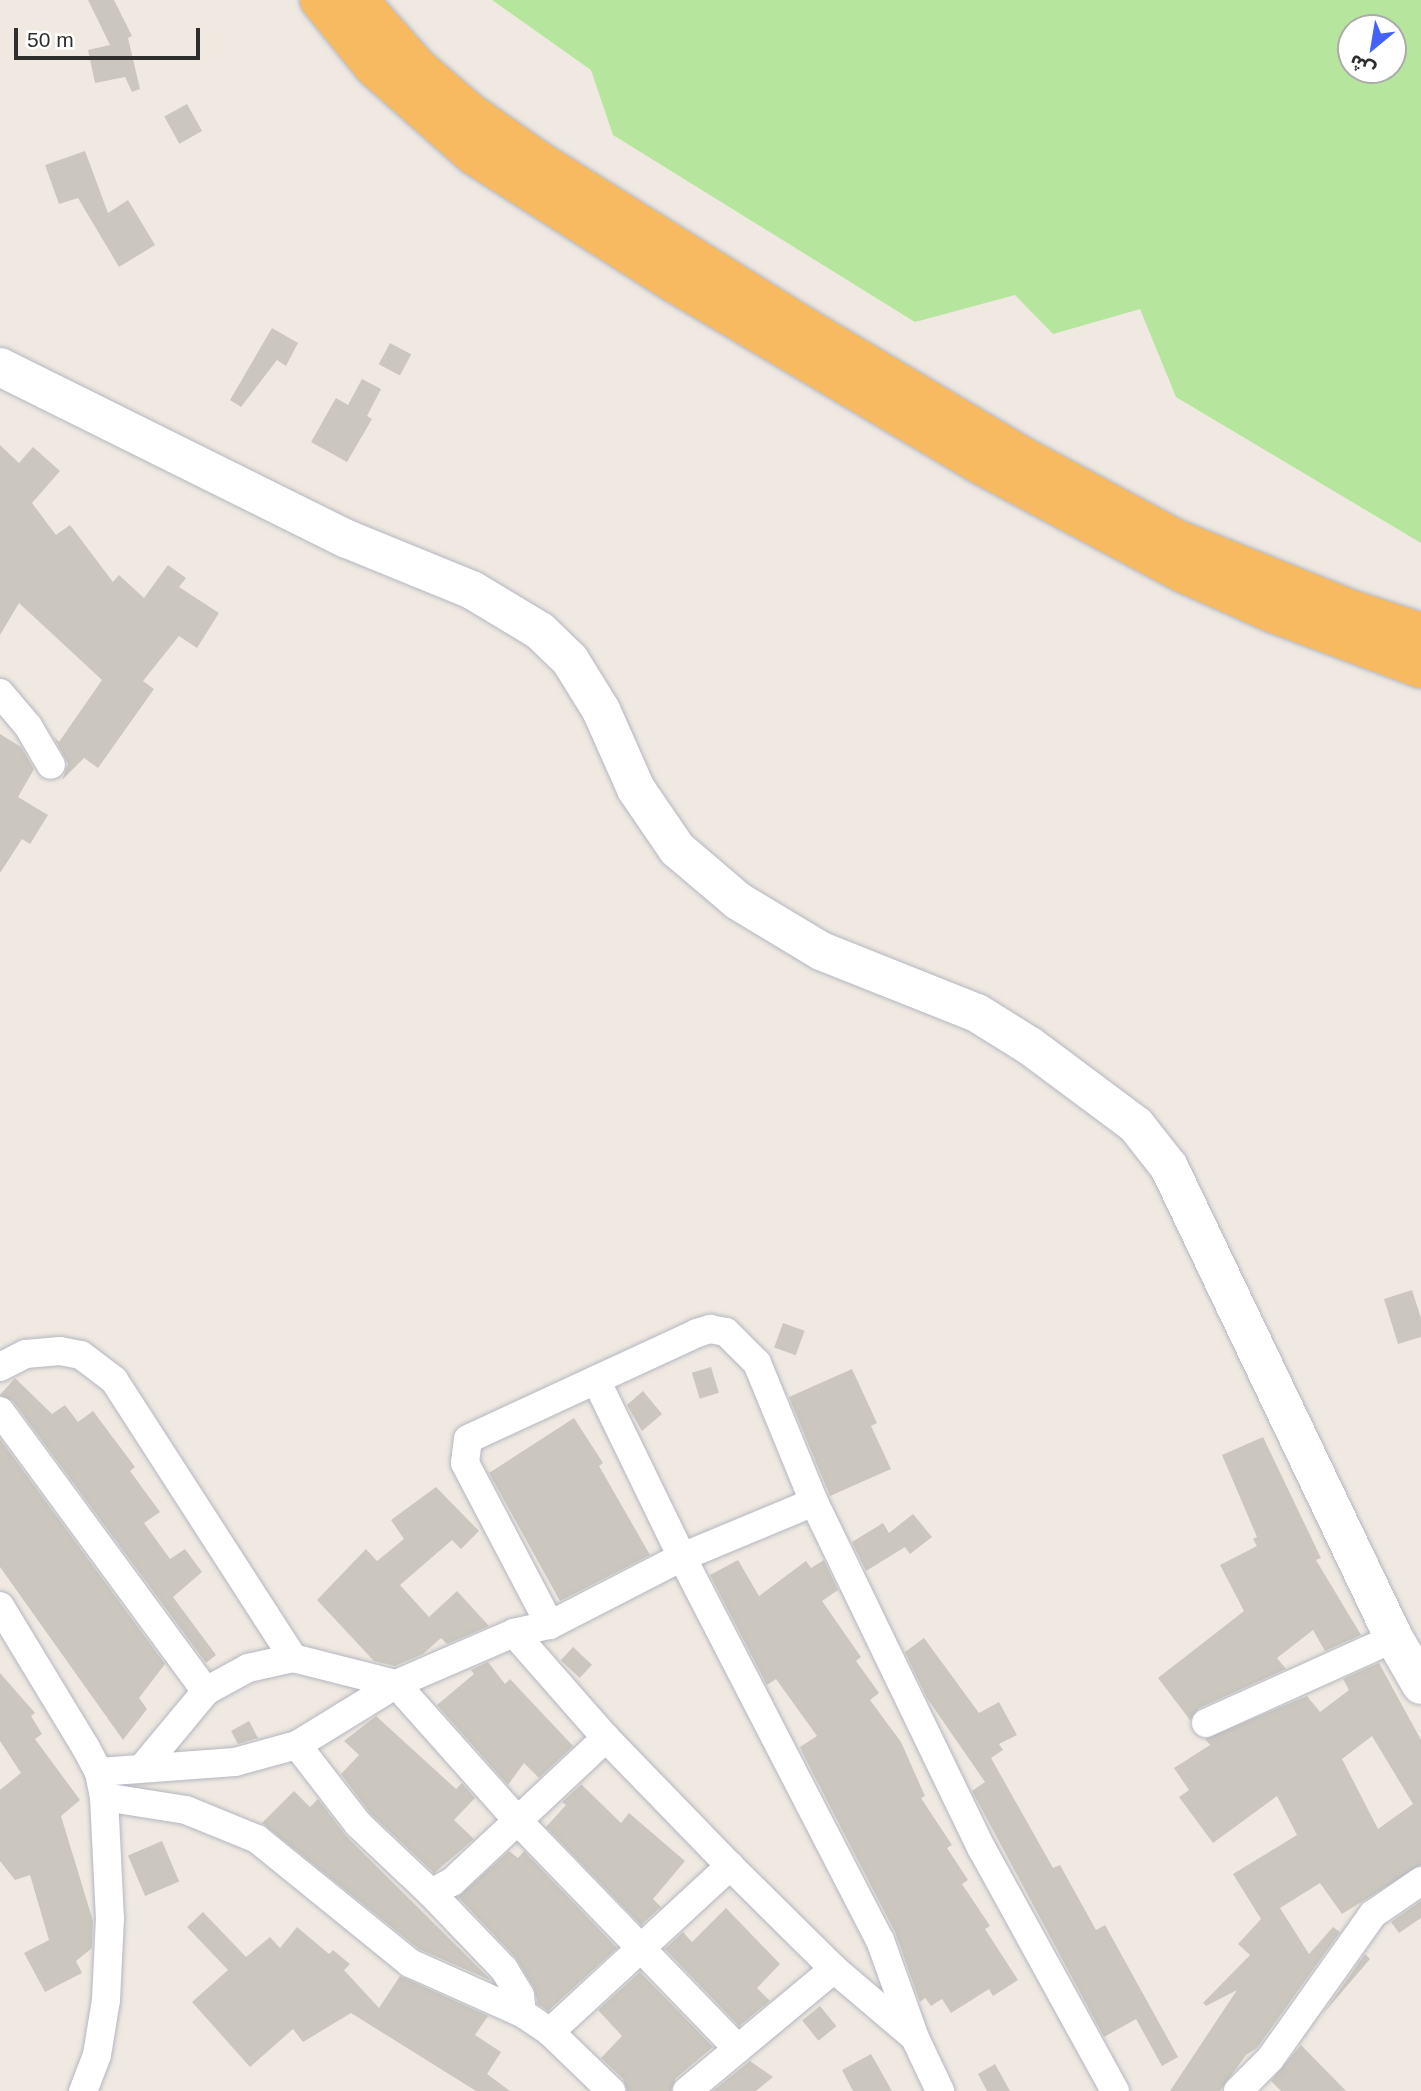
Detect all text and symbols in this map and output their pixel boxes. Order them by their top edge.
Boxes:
scale bar [18,14,203,58]
north arrow [1337,14,1407,84]
text: 50 m [27,28,74,51]
text: ش [1346,50,1379,81]

